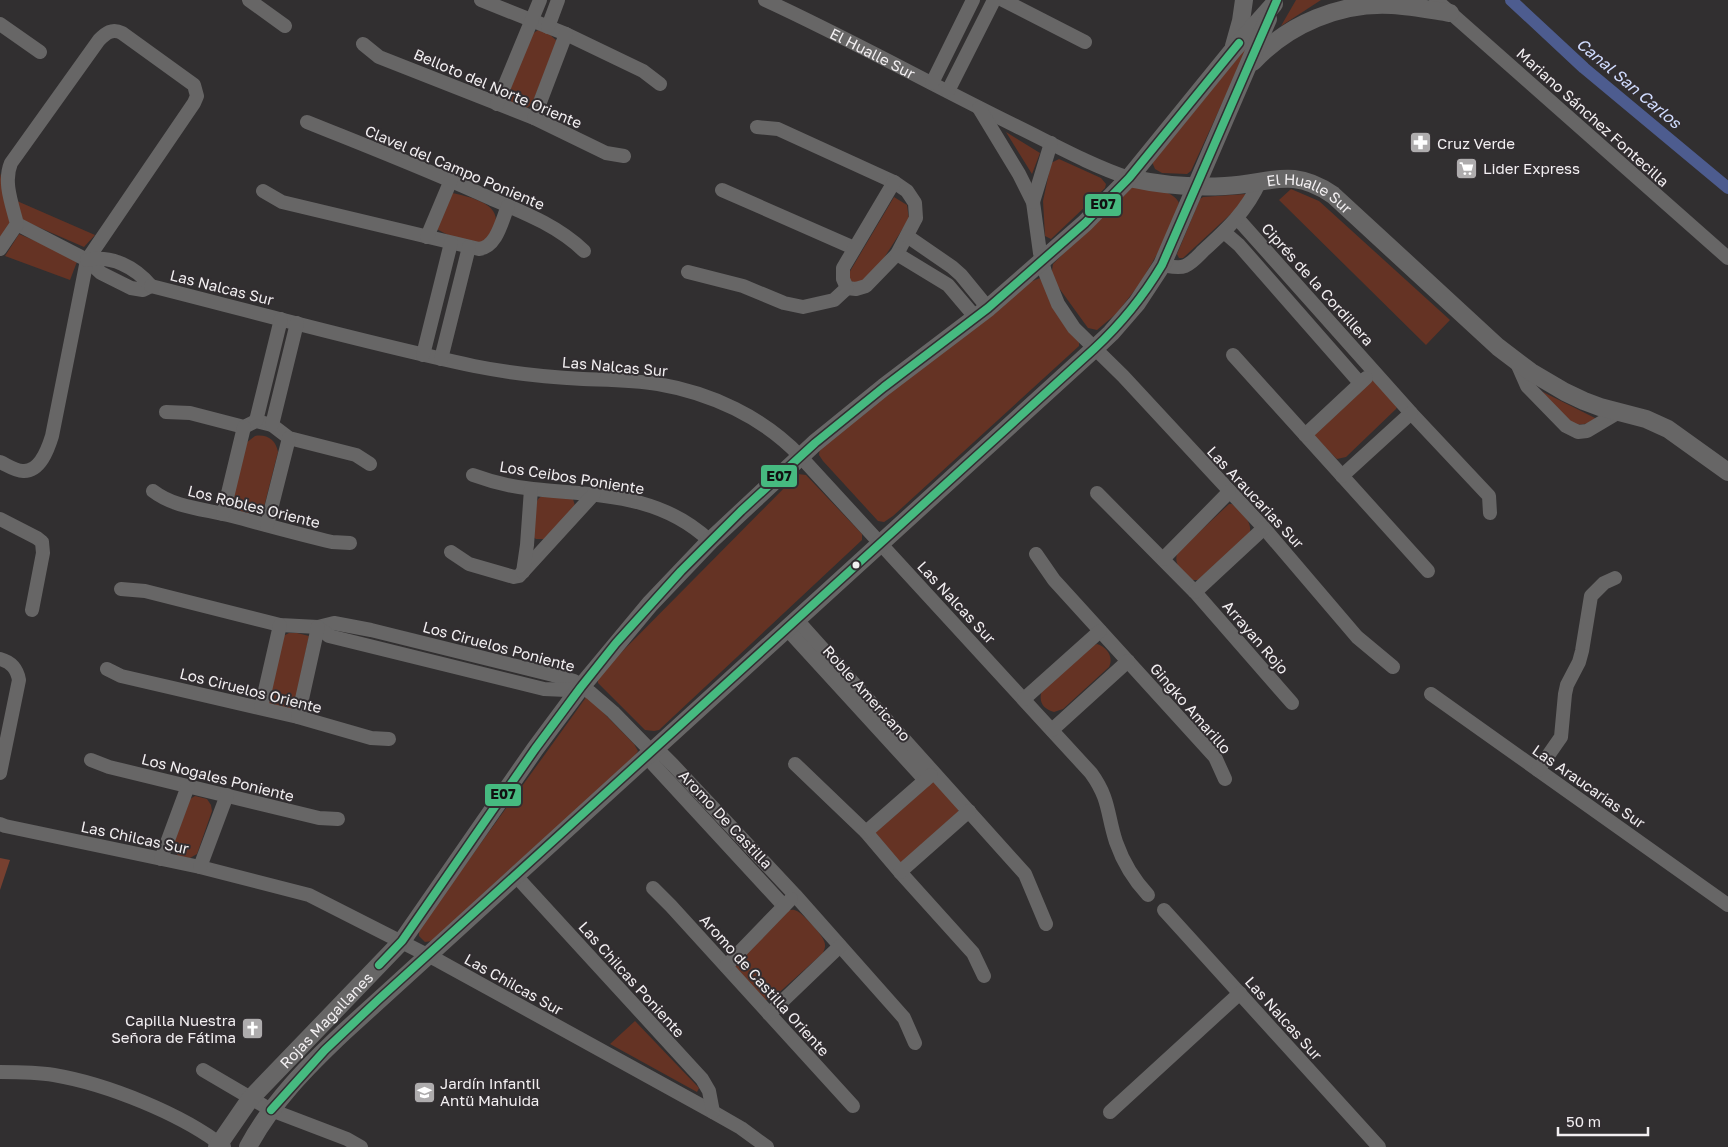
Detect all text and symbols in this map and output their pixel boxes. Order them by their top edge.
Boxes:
street label: El Hualle Sur [827,24,918,82]
water label: Canal San Carlos [1573,33,1686,133]
street label: Belloto del Norte Oriente [411,44,585,132]
street label: Mariano Sánchez Fontecilla [1513,44,1673,190]
street label: Clavel del Campo Poniente [363,121,548,213]
pharmacy icon: Cruz Verde [1409,131,1433,155]
place label: Cruz Verde [1437,134,1515,152]
supermarket icon: Lider Express [1455,156,1479,180]
place label: Lider Express [1483,159,1580,177]
street label: El Hualle Sur [1265,169,1356,217]
line badge: E07 [1084,193,1122,217]
text: E07 [1090,195,1116,212]
street label: Ciprés de la Cordillera [1258,219,1378,349]
street label: Las Nalcas Sur [168,265,276,309]
street label: Las Nalcas Sur [561,352,669,380]
street label: Las Araucarias Sur [1204,442,1308,552]
street label: Los Ceibos Poniente [498,457,646,497]
line badge: E07 [760,464,798,488]
text: E07 [766,467,792,484]
street label: Los Robles Oriente [186,481,322,531]
street label: Las Nalcas Sur [914,557,1000,647]
unlabelled marker [851,560,861,570]
street label: Arrayan Rojo [1219,597,1293,677]
street label: Los Ciruelos Poniente [421,617,577,675]
street label: Roble Americano [819,642,915,744]
street label: Gingko Amarillo [1147,659,1235,757]
street label: Los Ciruelos Oriente [178,664,324,716]
street label: Las Araucarias Sur [1529,740,1649,832]
street label: Los Nogales Poniente [140,749,296,805]
street label: Aromo De Castilla [676,766,776,872]
line badge: E07 [484,783,522,807]
text: E07 [490,785,516,802]
street label: Las Chilcas Sur [79,817,191,857]
street label: Aromo de Castilla Oriente [697,910,834,1060]
street label: Las Chilcas Poniente [575,917,689,1041]
street label: Las Chilcas Sur [462,949,567,1019]
street label: Rojas Magallanes [276,968,376,1072]
street label: Las Nalcas Sur [1242,972,1326,1064]
place label: Capilla Nuestra Señora de Fátima [111,1011,236,1046]
church icon: Capilla Nuestra Señora de Fátima [240,1017,264,1041]
place label: Jardín Infantil Antü Mahuida [440,1074,540,1109]
school or university icon: Jardín Infantil Antü Mahuida [412,1080,436,1104]
scale bar [1558,1104,1648,1136]
text: 50 m [1566,1112,1601,1130]

